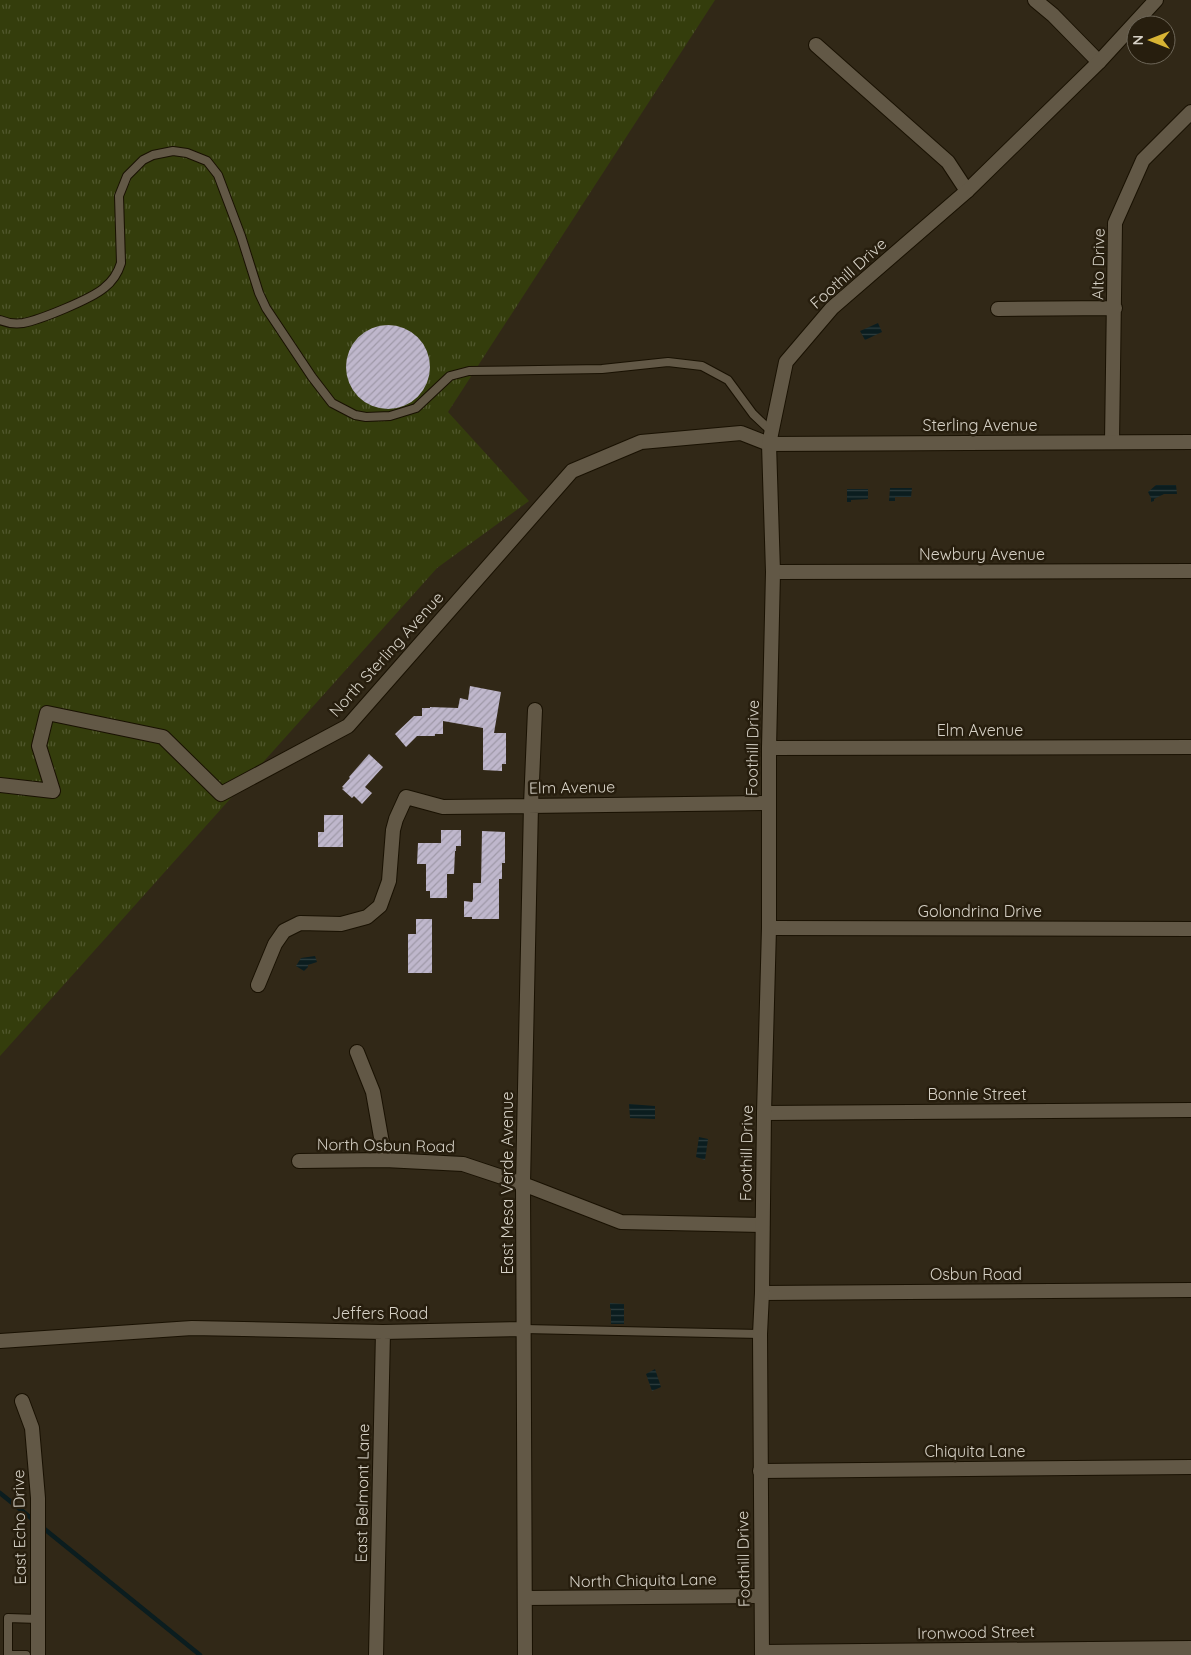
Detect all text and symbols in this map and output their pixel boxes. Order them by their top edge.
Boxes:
north arrow [1126,15,1176,65]
text: N [1129,35,1147,45]
street label: Alto Drive [1087,228,1109,300]
street label: Foothill Drive [806,233,890,313]
street label: Sterling Avenue [923,415,1037,435]
street label: Newbury Avenue [919,544,1045,564]
street label: North Sterling Avenue [325,587,447,721]
street label: Foothill Drive [741,700,763,796]
street label: Elm Avenue [937,720,1023,740]
street label: Elm Avenue [529,776,615,798]
street label: Golondrina Drive [918,901,1042,921]
street label: Bonnie Street [927,1084,1027,1104]
street label: East Mesa Verde Avenue [497,1092,517,1275]
street label: Foothill Drive [735,1105,757,1201]
street label: North Osbun Road [317,1134,455,1156]
street label: Osbun Road [930,1264,1022,1284]
street label: Jeffers Road [332,1303,428,1323]
street label: East Belmont Lane [351,1423,373,1563]
street label: Chiquita Lane [924,1441,1026,1461]
street label: East Echo Drive [8,1469,30,1585]
street label: Foothill Drive [732,1511,754,1607]
street label: North Chiquita Lane [569,1569,717,1591]
street label: Ironwood Street [917,1621,1035,1643]

